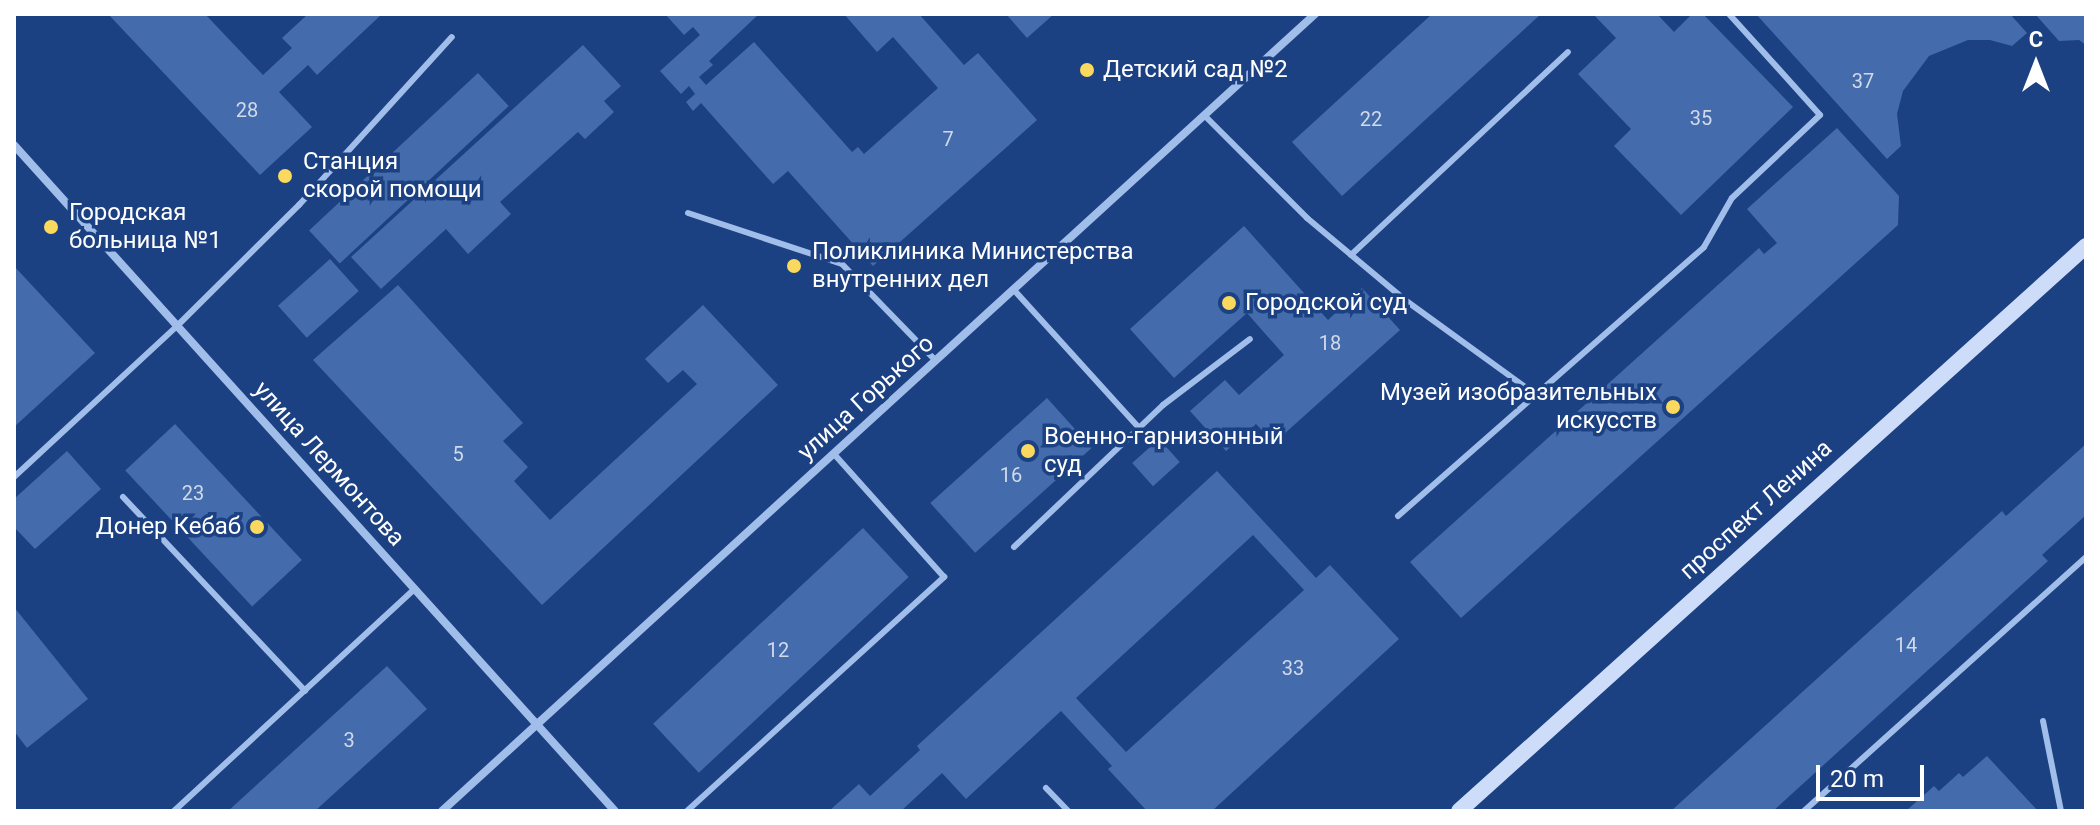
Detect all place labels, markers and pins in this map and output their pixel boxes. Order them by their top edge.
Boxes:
place label: Детский сад №2 [1103,56,1288,84]
marker: Детский сад №2 [1078,61,1096,79]
place label: Станция скорой помощи [303,148,482,204]
marker: Станция скорой помощи [274,165,296,187]
place label: Городская больница №1 [69,199,222,255]
marker: Городская больница №1 [40,216,62,238]
place label: Поликлиника Министерства внутренних дел [812,238,1133,294]
marker: Поликлиника Министерства внутренних дел [783,255,805,277]
place label: Городской суд [1245,289,1407,317]
marker: Городской суд [1220,294,1238,312]
place label: Музей изобразительных искусств [1380,379,1657,435]
marker: Музей изобразительных искусств [1664,398,1682,416]
place label: Военно-гарнизонный суд [1044,423,1284,479]
marker: Военно-гарнизонный суд [1019,442,1037,460]
place label: Донер Кебаб [96,513,241,541]
marker: Донер Кебаб [248,518,266,536]

